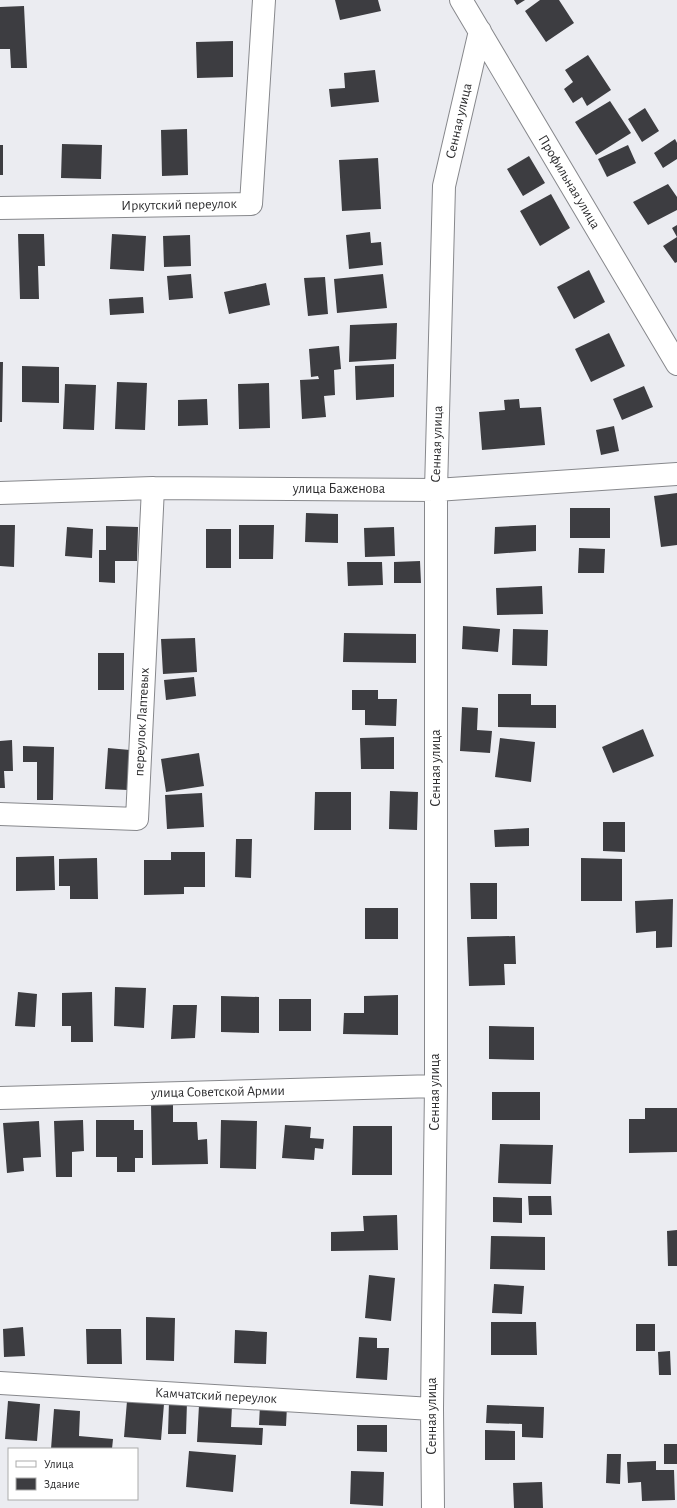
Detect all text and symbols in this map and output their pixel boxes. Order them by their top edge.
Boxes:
street label: Сенная улица [443,81,475,160]
street label: Профильная улица [535,133,603,232]
street label: Иркутский переулок [121,197,238,213]
street label: Сенная улица [429,405,445,483]
street label: улица Баженова [292,482,386,496]
street label: переулок Лаптевых [132,667,152,777]
street label: Сенная улица [429,729,443,807]
street label: Сенная улица [428,1053,442,1131]
street label: улица Советской Армии [150,1084,285,1100]
street label: Сенная улица [425,1377,439,1455]
street label: Камчатский переулок [155,1386,278,1406]
legend [8,1448,138,1500]
text: Улица [44,1458,74,1470]
text: Здание [44,1478,80,1490]

